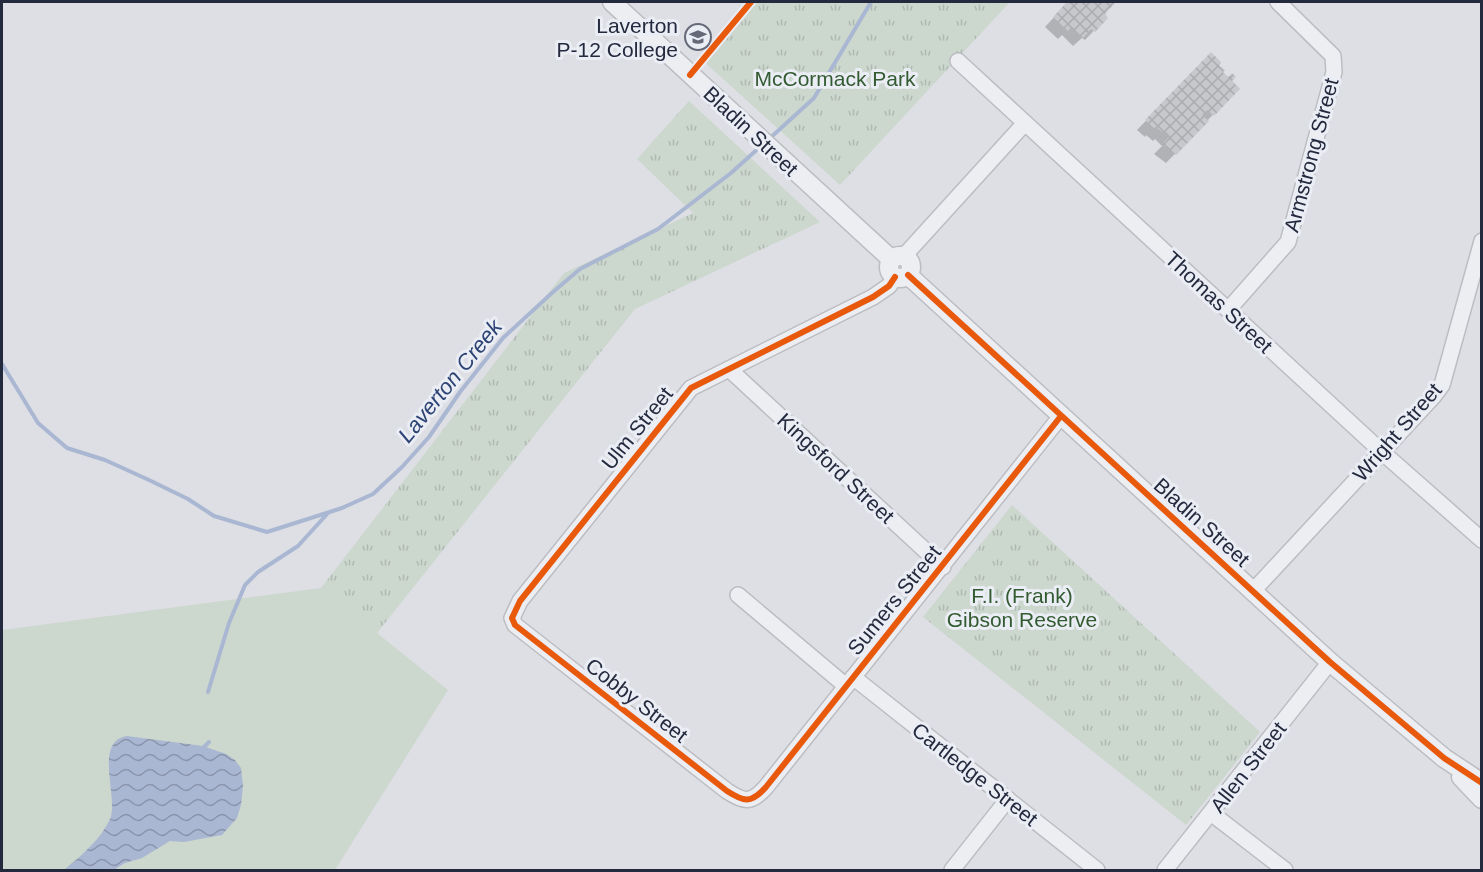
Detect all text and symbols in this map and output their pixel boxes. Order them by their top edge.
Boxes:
place label: Laverton P-12 College [557,14,678,61]
school or university icon: Laverton P-12 College [683,22,713,52]
park label: McCormack Park [754,67,916,90]
street label: Armstrong Street [1279,75,1343,235]
street label: Bladin Street [699,82,803,181]
street label: Thomas Street [1161,247,1277,357]
water label: Laverton Creek [393,314,508,447]
street label: Wright Street [1348,378,1446,486]
street label: Ulm Street [597,382,677,474]
street label: Kingsford Street [773,408,899,528]
street label: Bladin Street [1150,473,1254,571]
street label: Sumers Street [843,540,945,659]
park label: F.I. (Frank) Gibson Reserve [947,584,1097,631]
street label: Cobby Street [582,653,692,747]
street label: Allen Street [1206,717,1291,817]
street label: Cartledge Street [908,718,1042,830]

